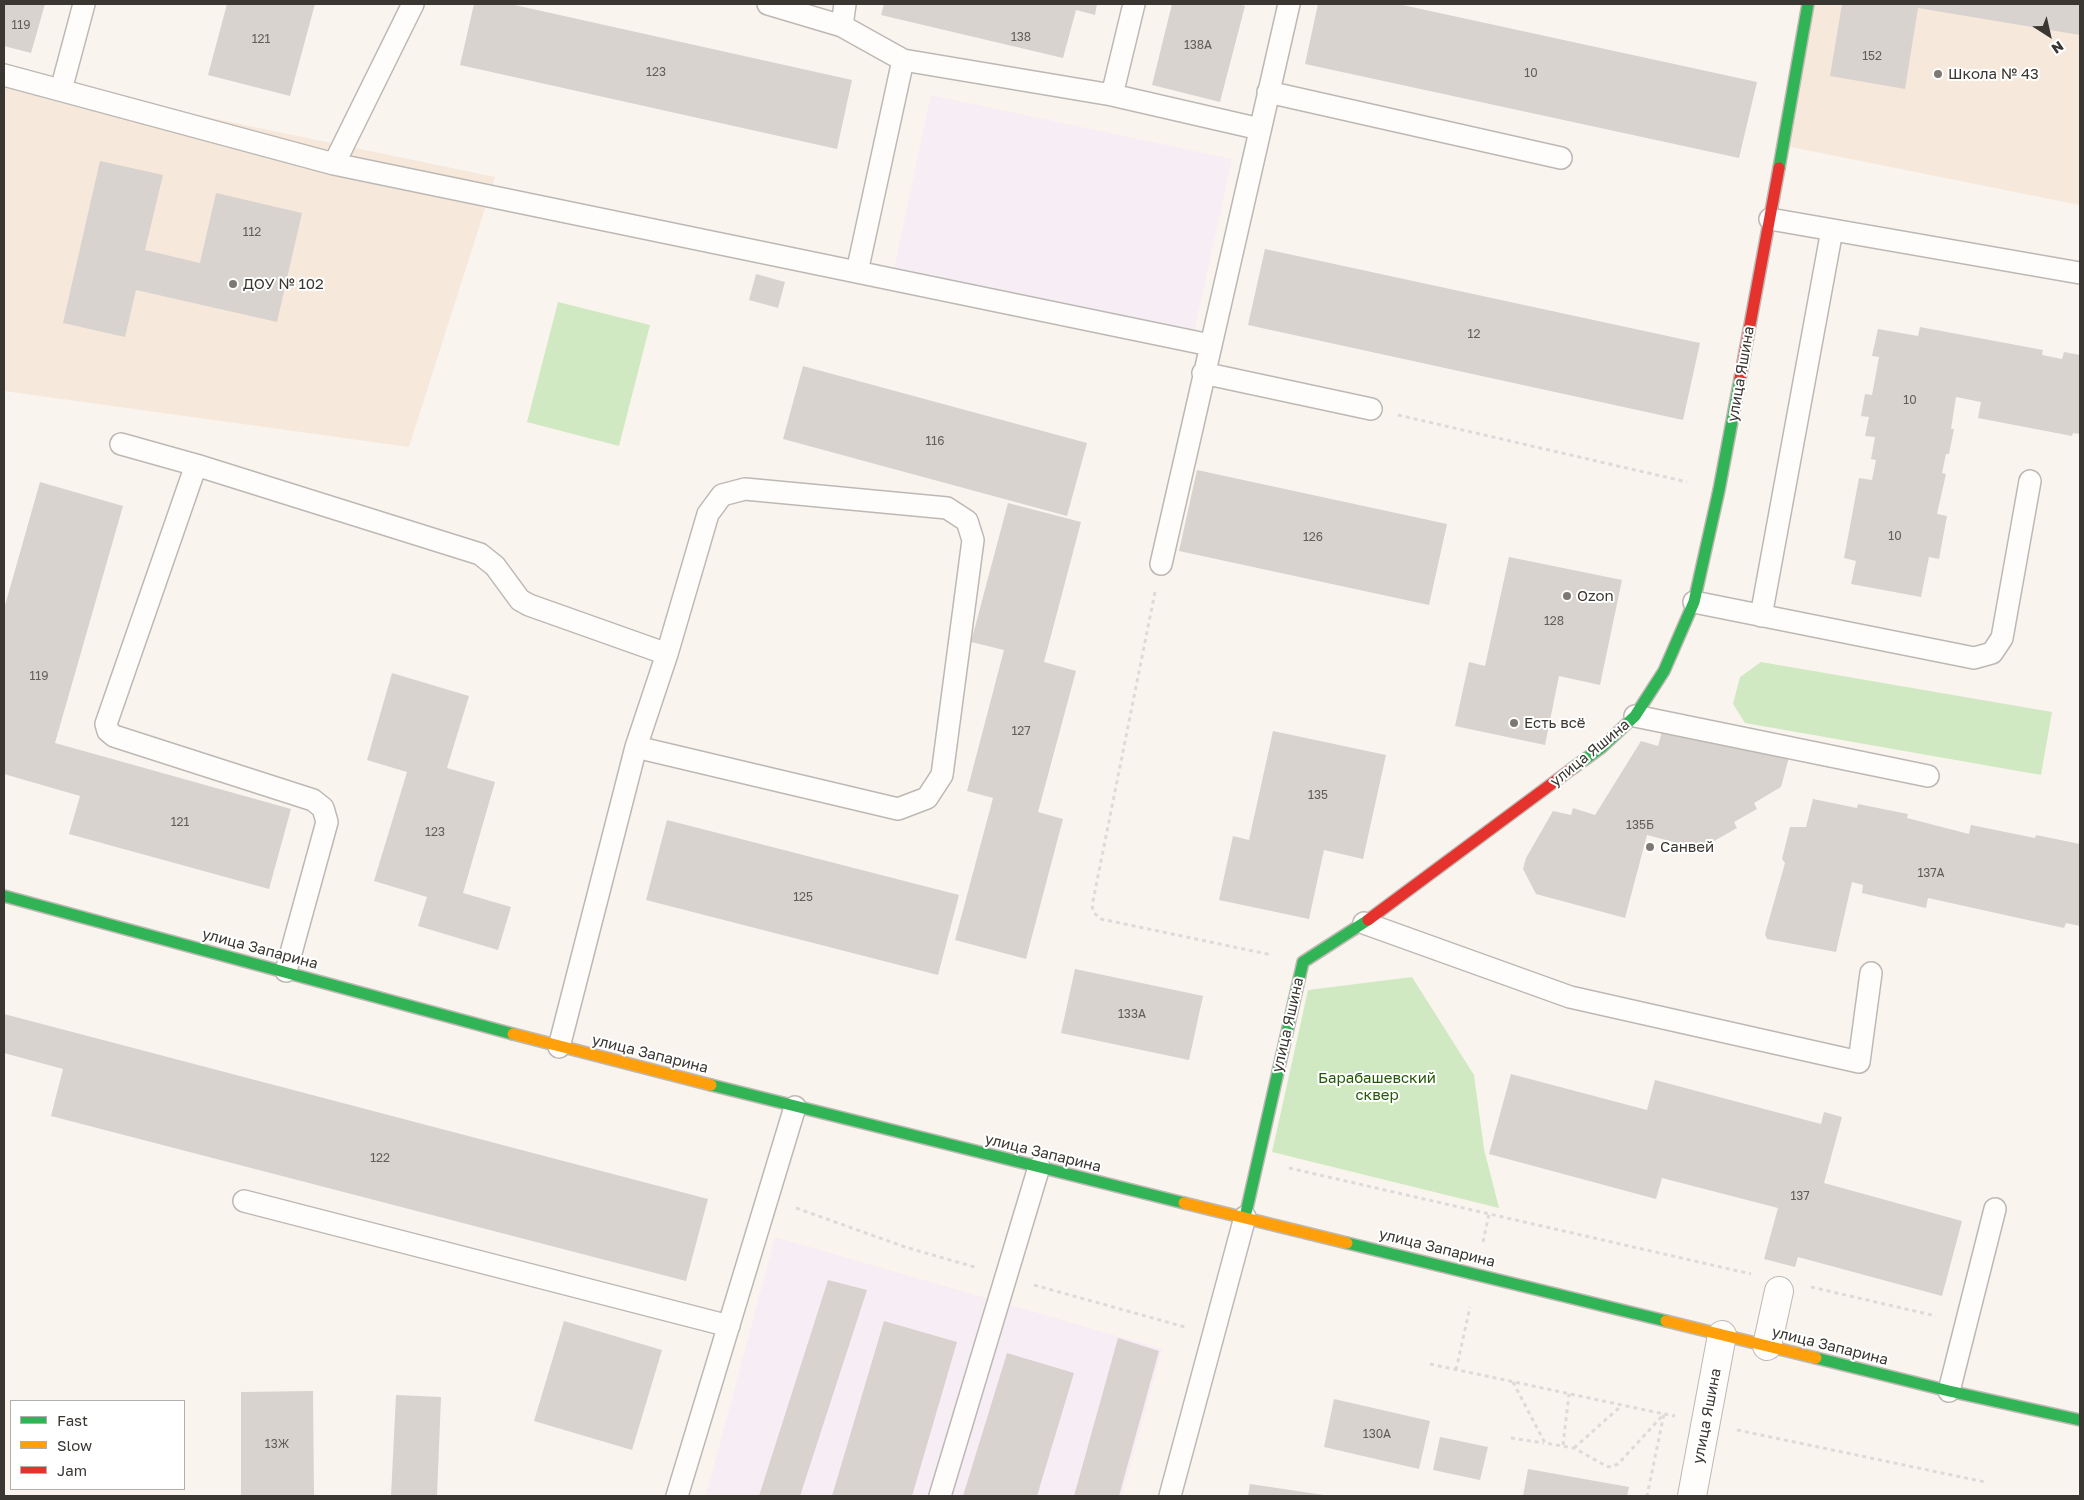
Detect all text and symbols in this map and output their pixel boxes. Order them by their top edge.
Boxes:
north arrow [2024,10,2074,60]
house number: 119 [12,18,30,32]
house number: 138 [1011,30,1031,44]
house number: 121 [252,32,270,46]
house number: 138А [1184,38,1212,52]
text: N [2049,38,2067,58]
house number: 152 [1862,49,1882,63]
house number: 123 [646,65,666,79]
place label: Школа № 43 [1948,65,2039,83]
house number: 10 [1524,66,1538,80]
marker: Школа № 43 [1932,68,1944,80]
house number: 112 [243,225,261,239]
place label: ДОУ № 102 [243,275,324,293]
marker: ДОУ № 102 [227,278,239,290]
street label: улица Яшина [1724,325,1758,423]
house number: 12 [1468,327,1480,341]
house number: 10 [1903,393,1917,407]
house number: 116 [926,434,944,448]
house number: 10 [1888,529,1902,543]
house number: 126 [1303,530,1323,544]
place label: Ozon [1577,587,1614,605]
marker: Ozon [1561,590,1573,602]
house number: 128 [1544,614,1564,628]
house number: 119 [30,669,48,683]
place label: Есть всё [1524,714,1585,732]
street label: улица Яшина [1547,716,1633,790]
marker: Есть всё [1508,717,1520,729]
house number: 127 [1011,724,1031,738]
house number: 135 [1308,788,1328,802]
house number: 121 [171,815,189,829]
house number: 135Б [1626,818,1654,832]
house number: 123 [425,825,445,839]
place label: Санвей [1660,838,1714,856]
marker: Санвей [1644,841,1656,853]
house number: 137А [1917,866,1945,880]
house number: 125 [793,890,813,904]
street label: улица Запарина [200,925,320,973]
street label: улица Яшина [1268,976,1308,1074]
house number: 133А [1118,1007,1146,1021]
street label: улица Запарина [590,1031,710,1077]
park label: Барабашевский сквер [1318,1069,1436,1104]
street label: улица Запарина [983,1130,1103,1176]
house number: 122 [370,1151,390,1165]
house number: 137 [1790,1189,1810,1203]
street label: улица Запарина [1377,1225,1497,1271]
street label: улица Запарина [1770,1323,1890,1369]
street label: улица Яшина [1689,1367,1725,1465]
legend [10,1400,185,1490]
text: Fast [57,1411,88,1429]
house number: 130А [1363,1427,1391,1441]
text: Slow [57,1436,92,1454]
house number: 13Ж [265,1437,289,1451]
text: Jam [57,1461,87,1479]

